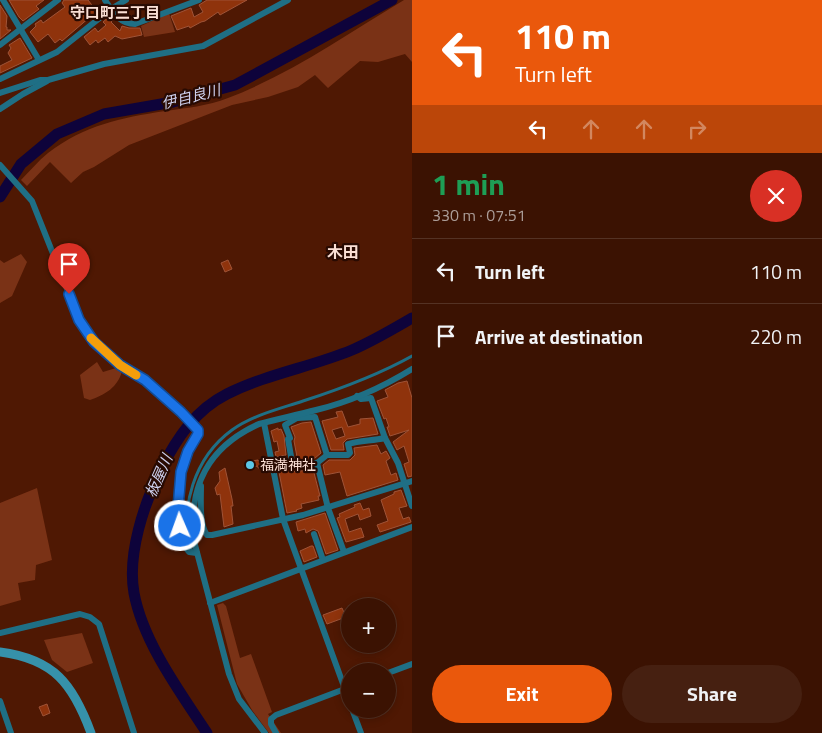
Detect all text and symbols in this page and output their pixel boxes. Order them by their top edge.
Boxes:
district label: 守口町三丁目 [70,1,160,24]
text: 110 m [515,9,611,63]
icon: left [432,20,497,85]
text: Turn left [515,57,592,91]
water label: 伊自良川 [159,78,225,115]
icon: left [524,115,552,143]
icon: ahead [577,115,605,143]
icon: ahead [630,115,658,143]
icon: right [683,115,711,143]
text: 1 min [432,161,505,207]
button: close [750,170,802,222]
text: 330 m · 07:51 [432,203,526,227]
district label: 木田 [327,240,359,264]
pin [48,243,90,294]
icon: arrive [55,250,83,278]
icon: left [432,257,460,285]
text: Turn left [475,257,545,286]
text: 110 m [750,257,802,286]
icon: arrive [432,322,460,350]
text: Arrive at destination [475,322,643,351]
text: 220 m [750,322,802,351]
water label: 板屋川 [139,449,179,501]
place label: 福満神社 [260,454,316,475]
marker: 福満神社 [244,459,256,471]
position arrow [153,499,205,551]
map controls [341,598,396,718]
button: + [341,598,396,653]
button: − [341,663,396,718]
button: Exit [432,665,612,723]
button: Share [622,665,802,723]

